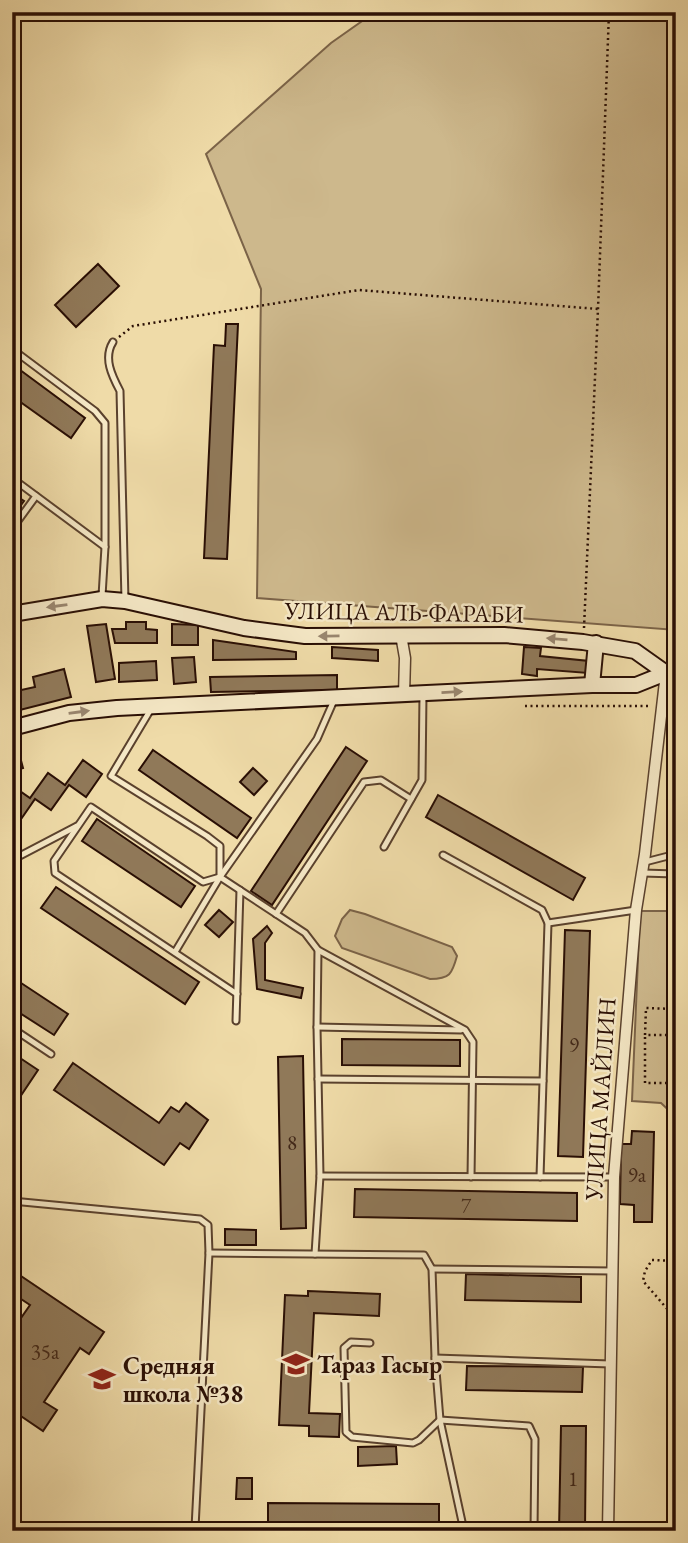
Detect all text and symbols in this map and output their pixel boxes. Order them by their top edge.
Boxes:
street label: УЛИЦА АЛЬ-ФАРАБИ [283,594,524,630]
one-way arrow [46,601,68,612]
one-way arrow [318,630,340,642]
one-way arrow [545,633,567,644]
one-way arrow [442,687,464,698]
one-way arrow [68,707,90,718]
street label: УЛИЦА МАЙЛИН [577,997,623,1202]
house number: 9 [569,1031,579,1058]
house number: 8 [287,1129,297,1156]
house number: 9а [628,1161,647,1188]
house number: 7 [461,1192,472,1219]
house number: 35а [31,1338,60,1365]
school or university icon: Тараз Гасыр [281,1349,311,1379]
place label: Тараз Гасыр [317,1349,442,1380]
place label: Средняя школа №38 [123,1350,243,1409]
school or university icon: Средняя школа №38 [87,1364,117,1394]
house number: 1 [568,1465,578,1492]

